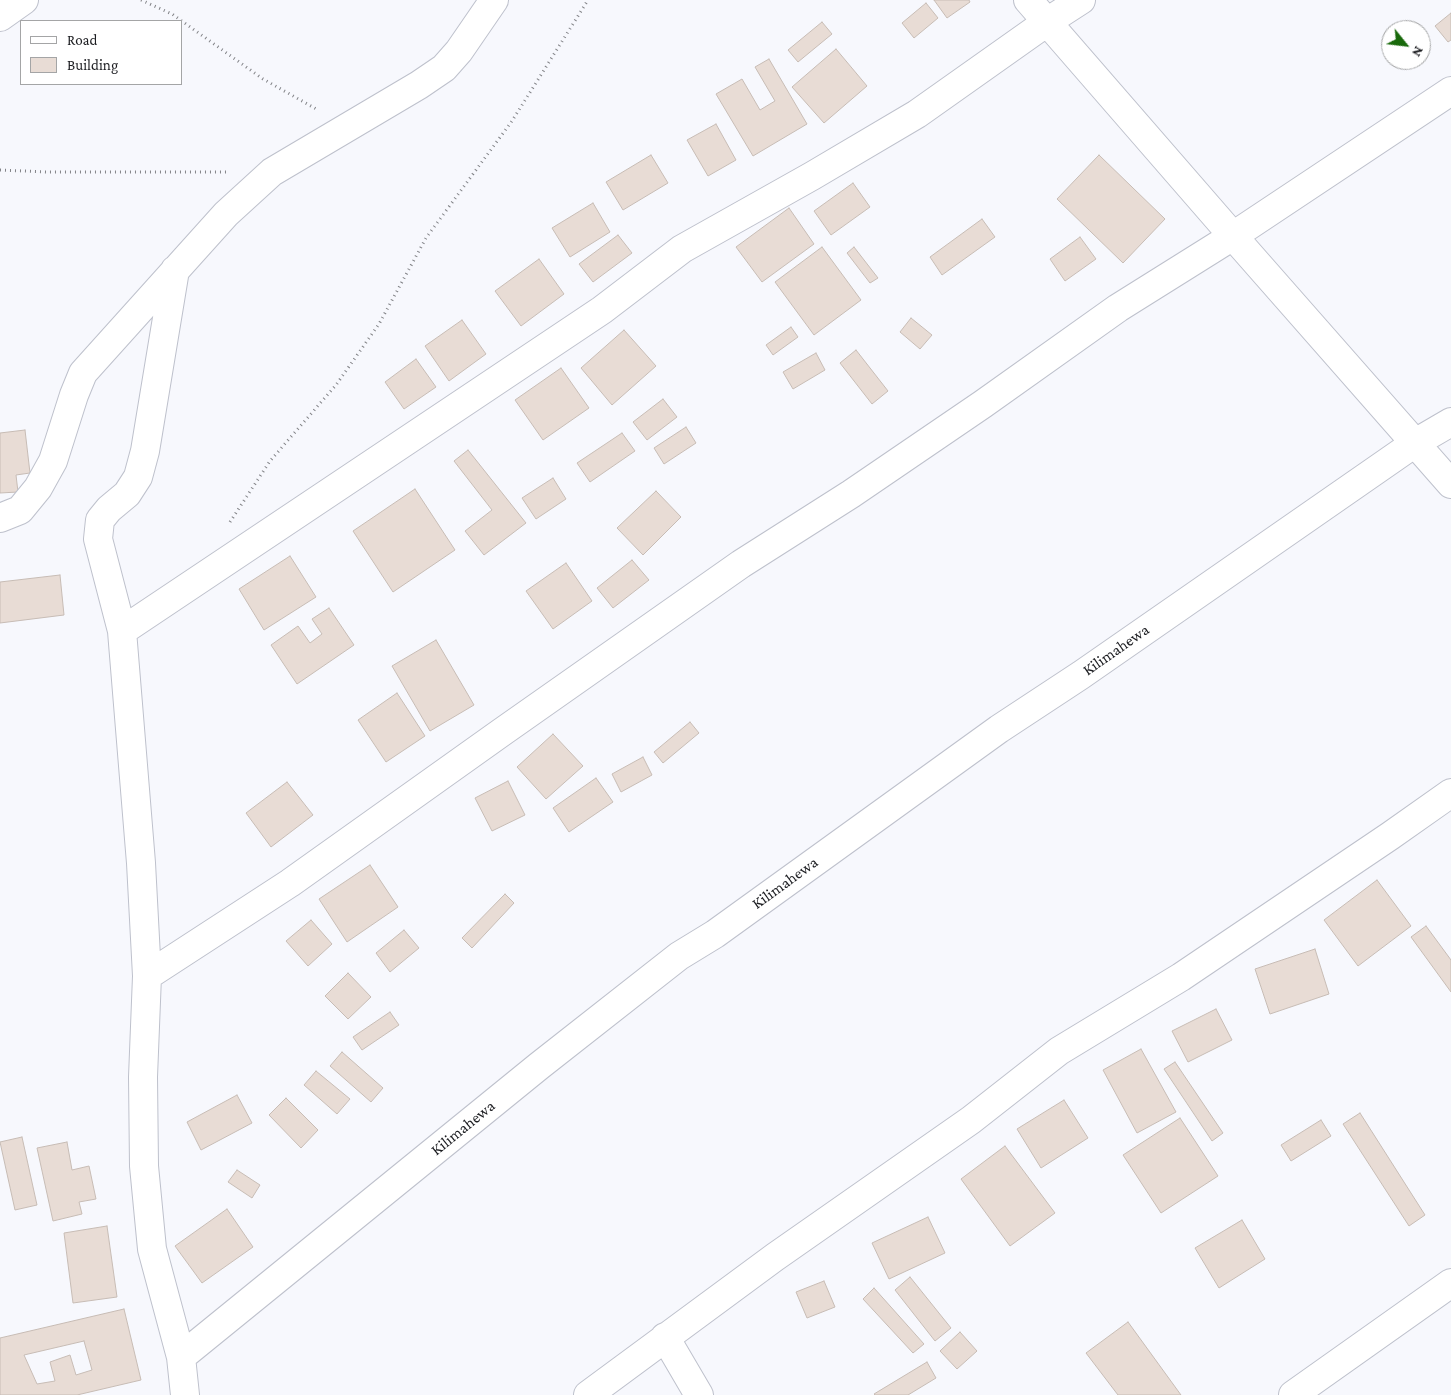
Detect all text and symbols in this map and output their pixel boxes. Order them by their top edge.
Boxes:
legend [20,20,182,85]
north arrow [1381,20,1431,70]
text: Road [67,32,97,48]
text: N [1409,44,1428,60]
text: Building [67,57,118,73]
street label: Kilimahewa [1079,620,1153,680]
street label: Kilimahewa [748,853,822,913]
street label: Kilimahewa [427,1096,499,1160]

